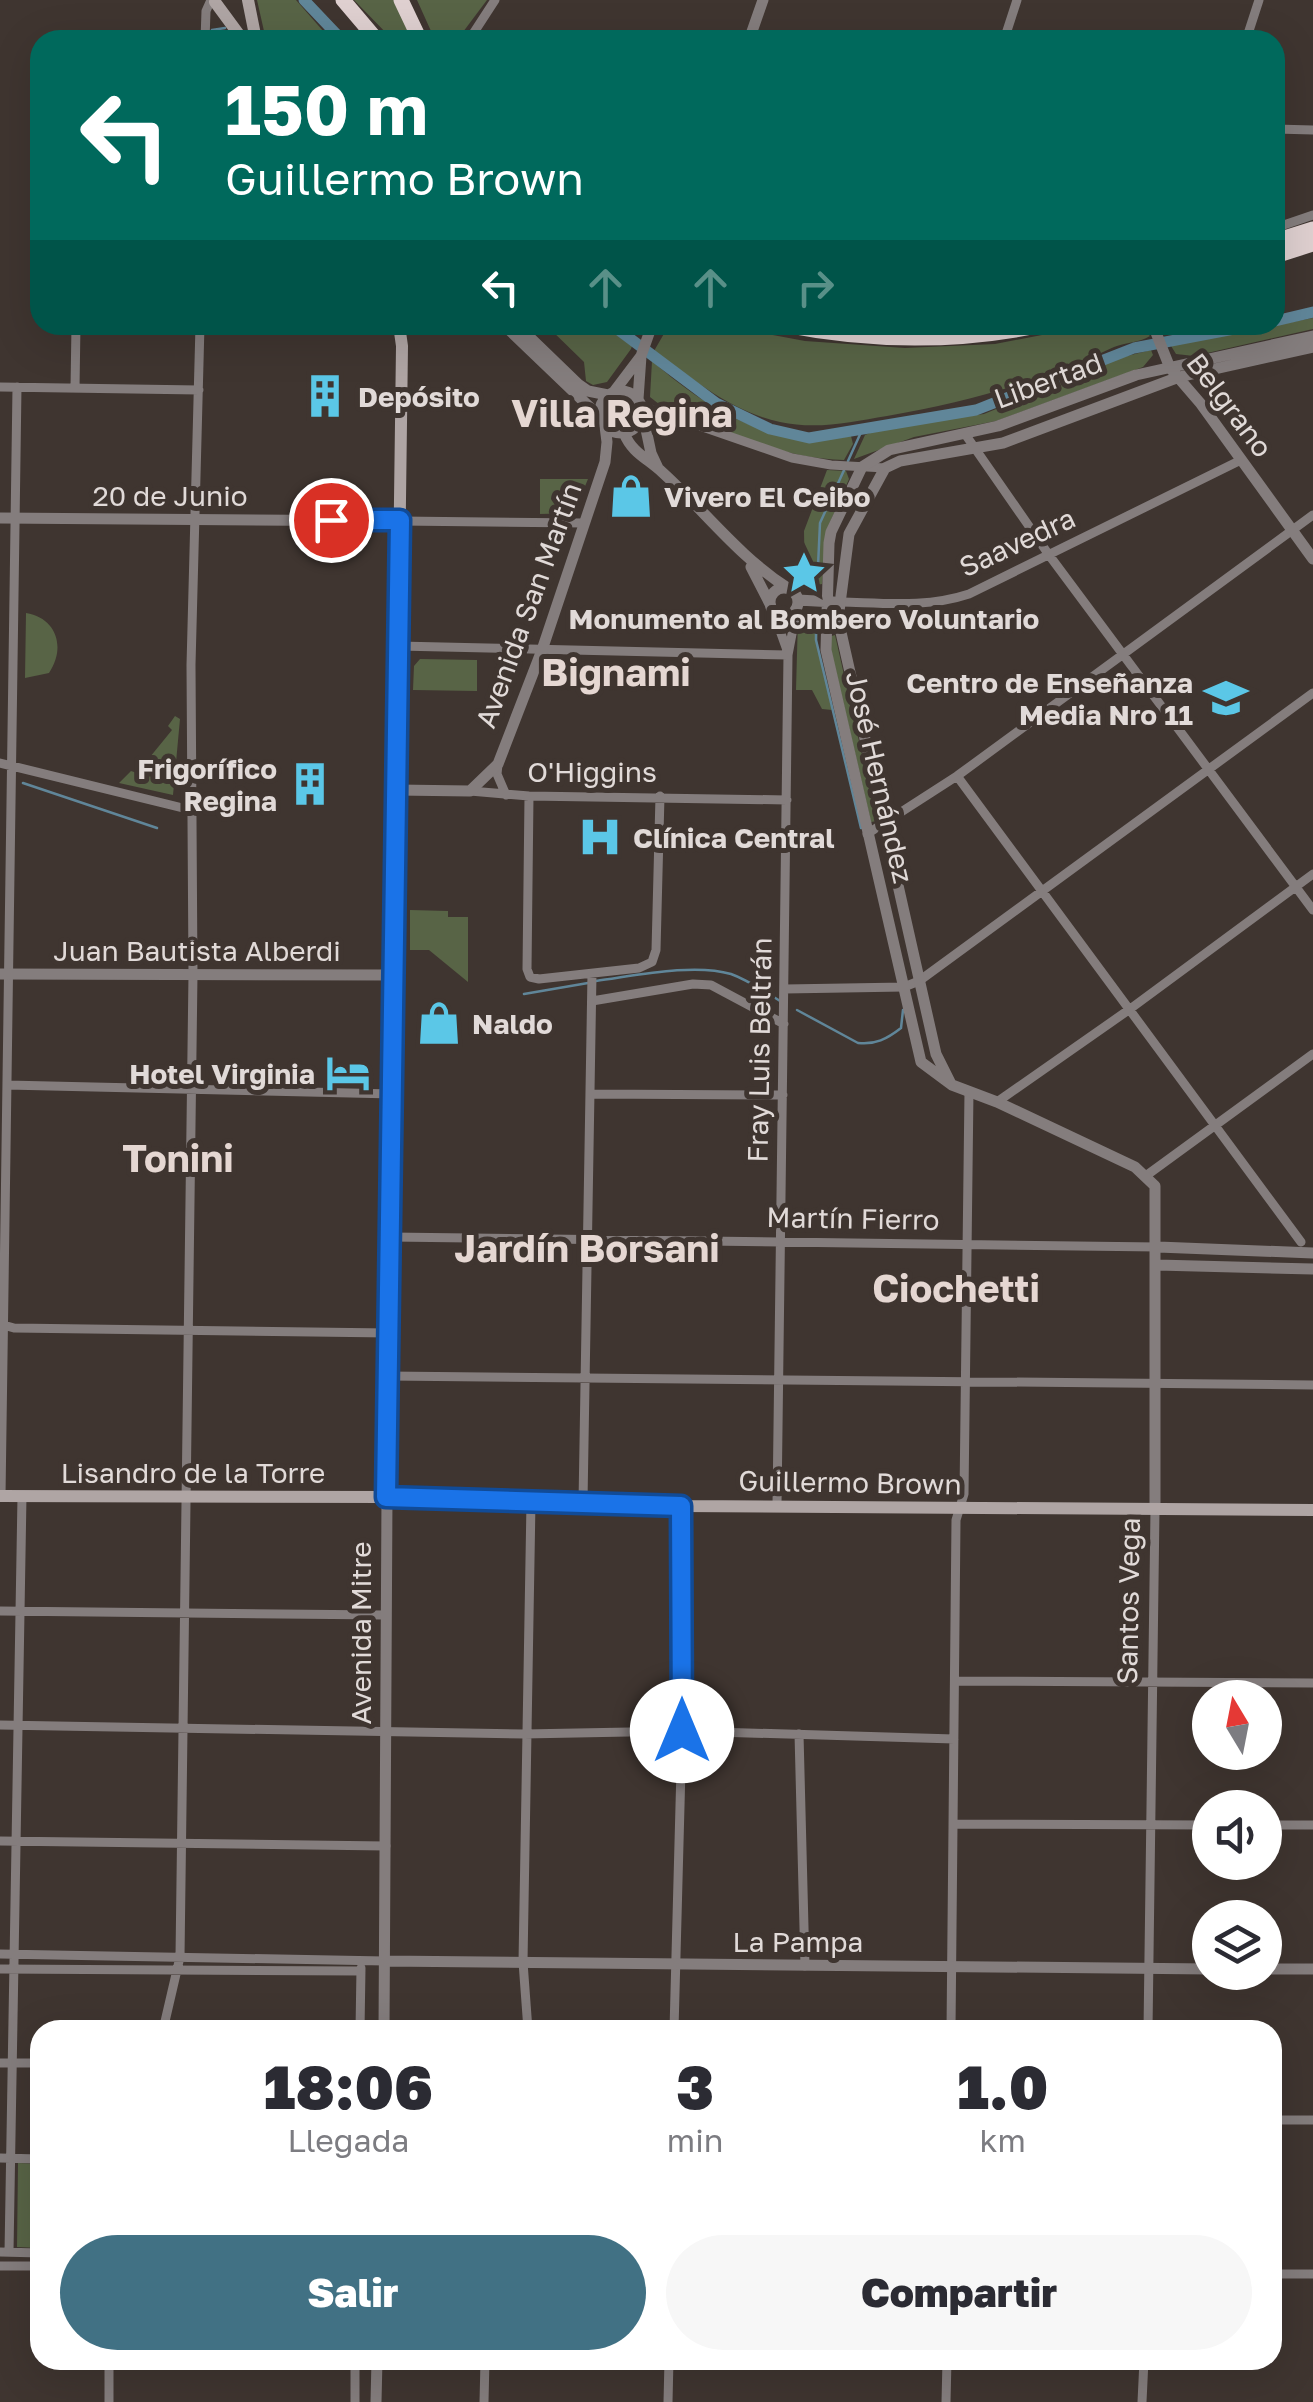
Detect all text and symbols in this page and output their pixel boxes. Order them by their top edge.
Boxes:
text: 150 m [225,66,428,150]
icon: left [60,70,190,200]
text: Guillermo Brown [225,151,584,205]
icon: left [473,260,528,315]
icon: ahead [578,260,633,315]
icon: ahead [683,260,738,315]
icon: right [788,260,843,315]
street label: Libertad [989,345,1107,415]
street label: Belgrano [1180,347,1280,463]
building icon: Depósito [301,372,349,420]
place label: Depósito [358,380,480,413]
district label: Villa Regina [511,390,733,436]
shop icon: Vivero El Ceibo [607,472,655,520]
pin [289,478,374,563]
street label: Avenida San Martín [468,478,588,732]
street label: 20 de Junio [92,479,248,512]
place label: Vivero El Ceibo [664,480,871,513]
icon: arrive [304,493,359,548]
street label: Saavedra [954,501,1080,583]
place icon: Monumento al Bombero Voluntario [780,549,828,597]
place label: Monumento al Bombero Voluntario [569,602,1039,635]
district label: Bignami [541,649,691,695]
place label: Centro de Enseñanza Media Nro 11 [906,666,1193,731]
street label: José Hernández [840,668,920,886]
school or university icon: Centro de Enseñanza Media Nro 11 [1202,674,1250,722]
place label: Frigorífico Regina [137,752,277,817]
street label: O'Higgins [527,755,657,788]
building icon: Frigorífico Regina [286,760,334,808]
hospital icon: Clínica Central [576,813,624,861]
place label: Clínica Central [633,821,835,854]
street label: Juan Bautista Alberdi [53,934,341,967]
street label: Fray Luis Beltrán [741,937,777,1163]
shop icon: Naldo [415,999,463,1047]
place label: Naldo [472,1007,553,1040]
hotel icon: Hotel Virginia [324,1049,372,1097]
place label: Hotel Virginia [129,1057,315,1090]
district label: Tonini [122,1135,234,1180]
street label: Martín Fierro [766,1200,940,1236]
district label: Jardín Borsani [454,1225,720,1270]
district label: Ciochetti [872,1265,1040,1310]
street label: Lisandro de la Torre [61,1456,325,1489]
street label: Guillermo Brown [738,1464,962,1500]
street label: Santos Vega [1110,1517,1146,1685]
street label: Avenida Mitre [344,1542,377,1724]
position arrow [630,1679,734,1783]
north arrow [1192,1680,1282,1770]
map controls [1192,1680,1282,1990]
button: sound [1192,1790,1282,1880]
button: layers [1192,1900,1282,1990]
street label: La Pampa [733,1925,863,1958]
text: 18:06 [264,2050,433,2122]
text: 3 [676,2050,714,2122]
text: 1.0 [957,2050,1048,2122]
text: Llegada [287,2121,409,2159]
text: min [667,2121,723,2159]
text: km [980,2121,1026,2159]
button: Salir [60,2235,646,2350]
button: Compartir [666,2235,1252,2350]

